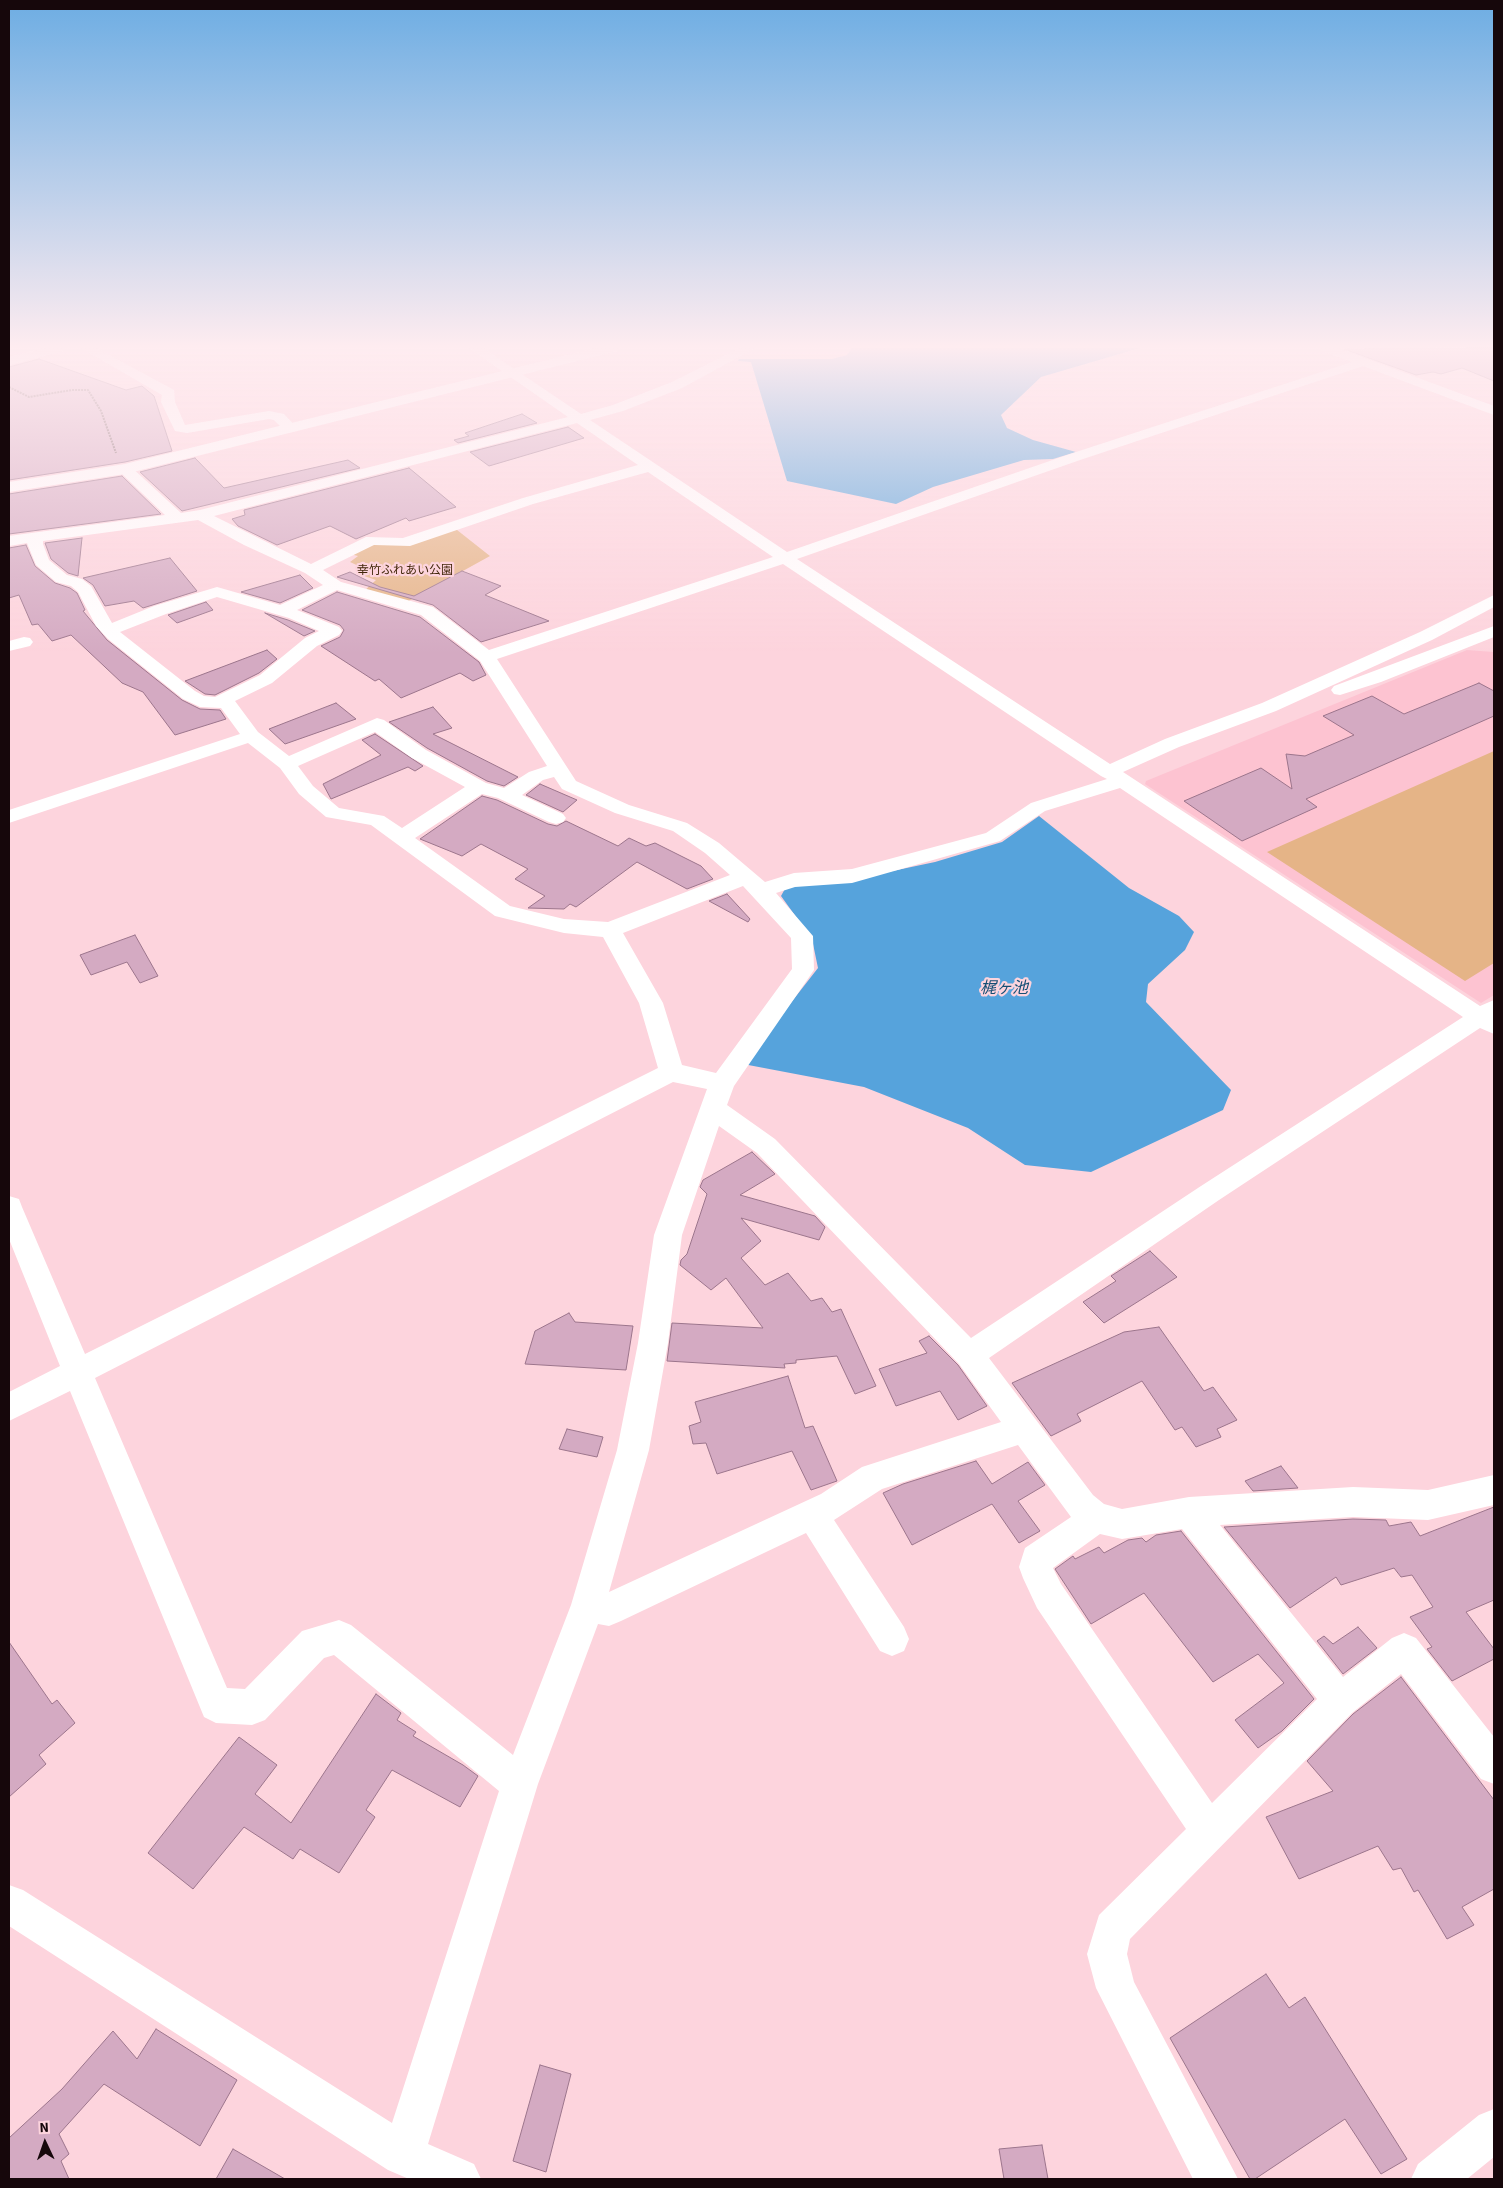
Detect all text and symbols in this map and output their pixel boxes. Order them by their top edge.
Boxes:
park label: 幸竹ふれあい公園 [357,564,453,578]
water label: 梶ヶ池 [980,979,1028,999]
north arrow [20,2118,70,2168]
text: N [39,2118,49,2138]

